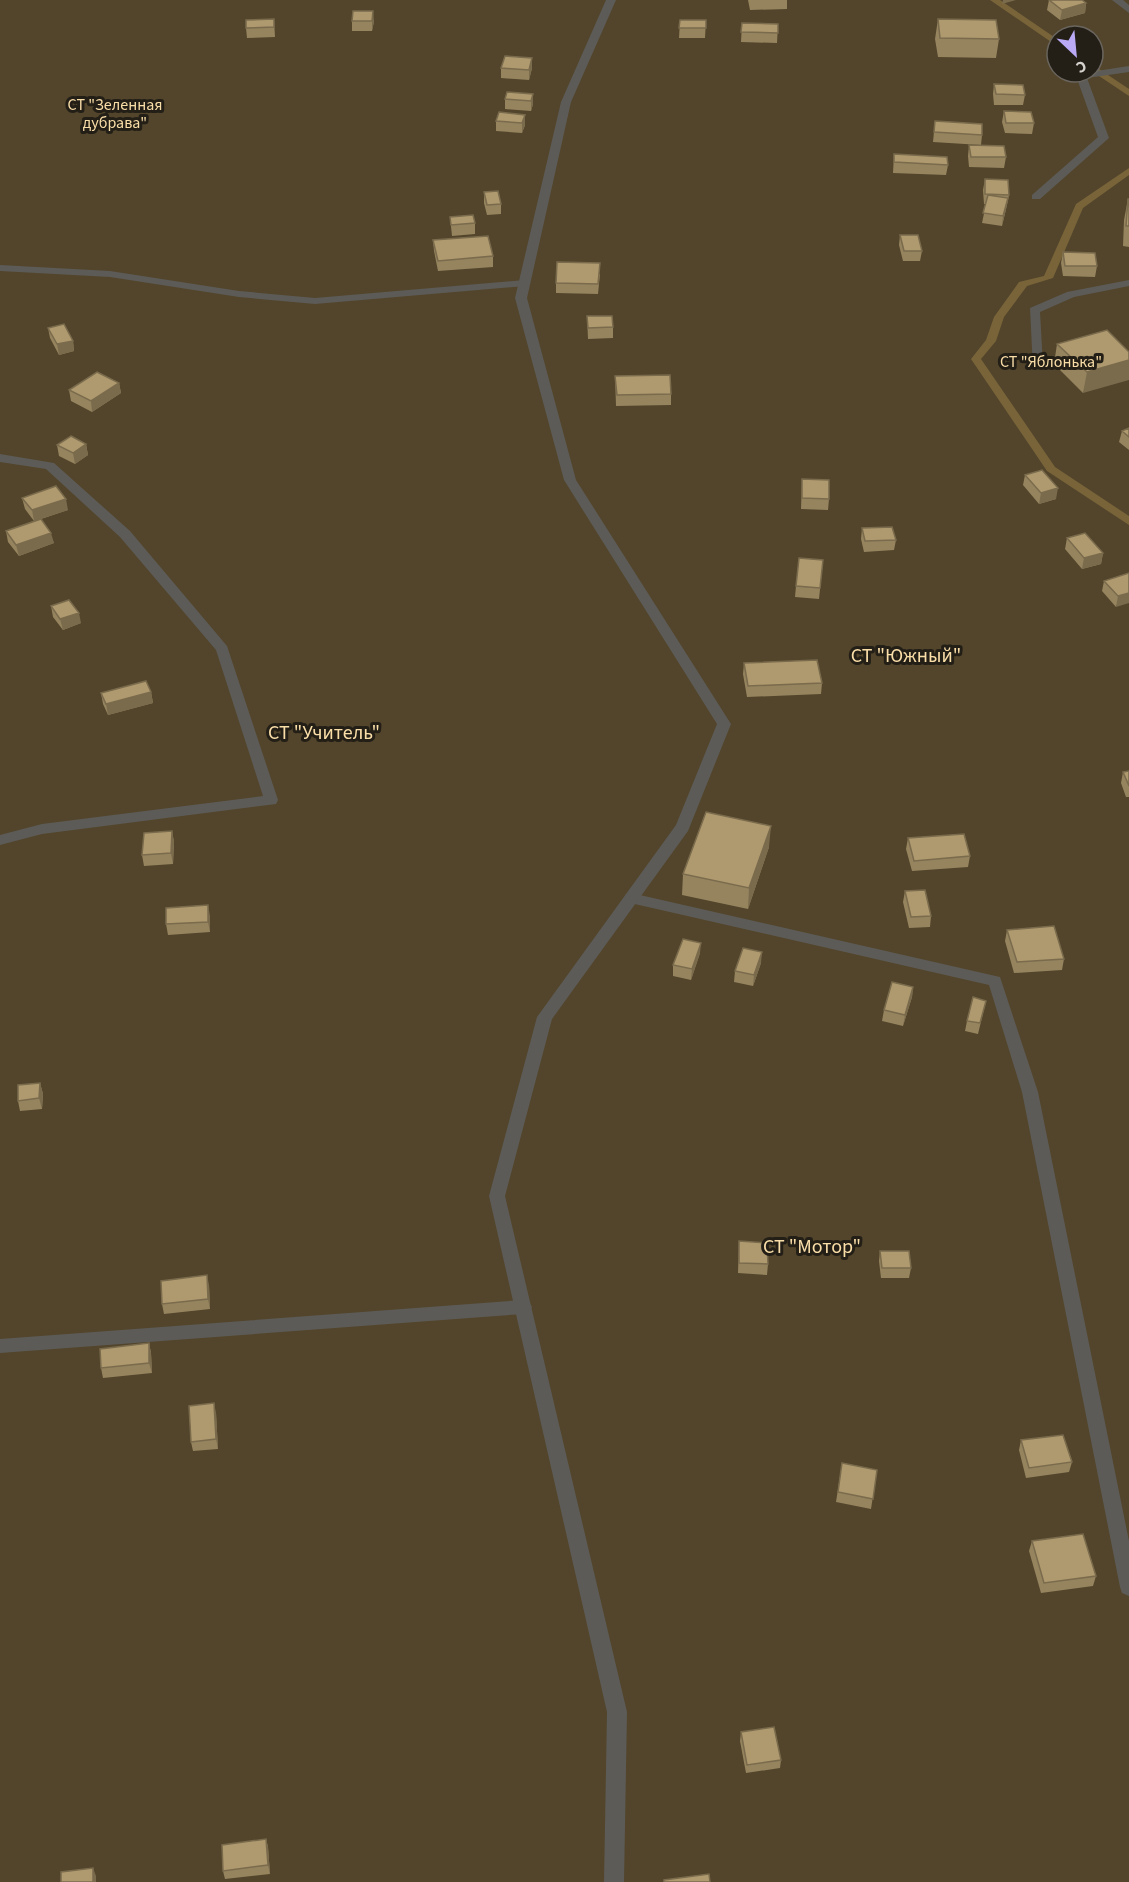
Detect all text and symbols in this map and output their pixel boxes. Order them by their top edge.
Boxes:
north arrow [1045,24,1105,84]
text: С [1072,55,1090,79]
park label: СТ "Зеленная дубрава" [68,94,162,134]
park label: СТ "Яблонька" [1000,351,1102,373]
park label: СТ "Южный" [851,642,961,670]
park label: СТ "Учитель" [268,719,380,747]
park label: СТ "Мотор" [763,1233,861,1261]

